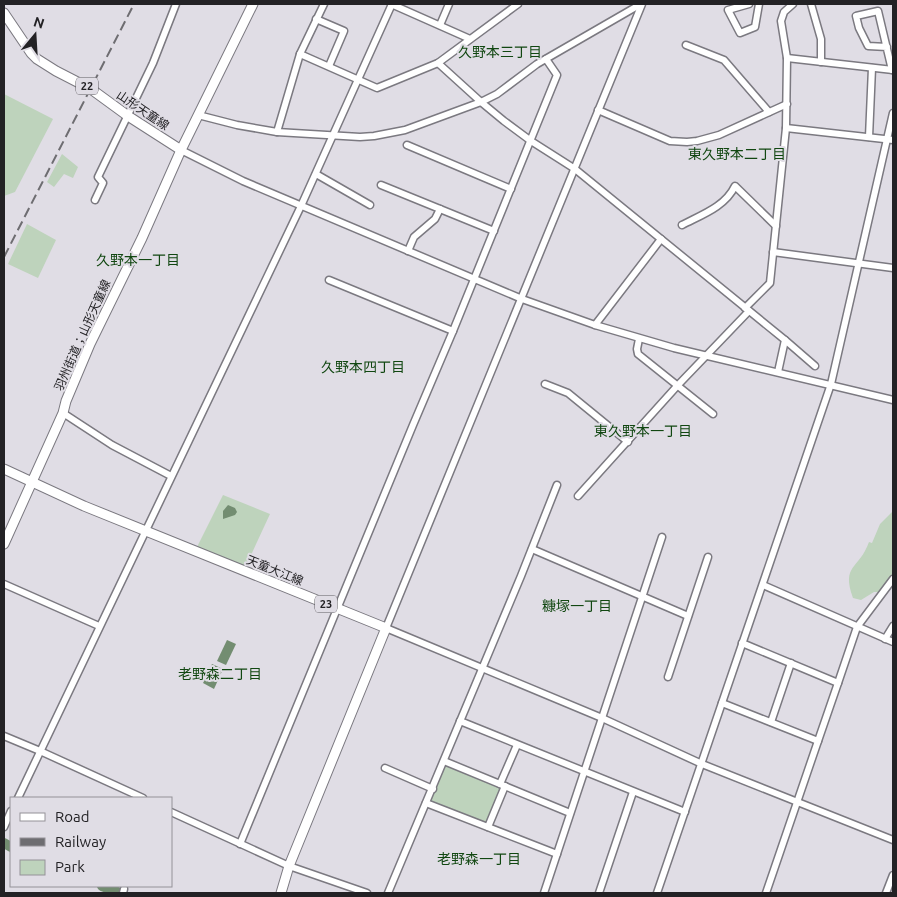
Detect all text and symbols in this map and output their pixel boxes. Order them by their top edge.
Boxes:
north arrow [10,10,60,60]
text: N [32,13,46,32]
district label: 久野本三丁目 [458,44,542,60]
road number: 22 [76,78,98,94]
street label: 山形天童線 [114,88,172,132]
district label: 東久野本二丁目 [688,146,786,162]
district label: 久野本一丁目 [96,252,180,268]
street label: 羽州街道；山形天童線 [52,278,112,392]
district label: 久野本四丁目 [321,359,405,375]
district label: 東久野本一丁目 [594,423,692,439]
street label: 天童大江線 [245,553,305,587]
road number: 23 [315,596,337,612]
district label: 糠塚一丁目 [542,598,612,614]
district label: 老野森二丁目 [178,666,262,682]
legend [10,797,172,887]
text: Road [55,808,90,825]
text: Railway [55,833,106,850]
district label: 老野森一丁目 [437,851,521,867]
text: Park [55,858,85,875]

